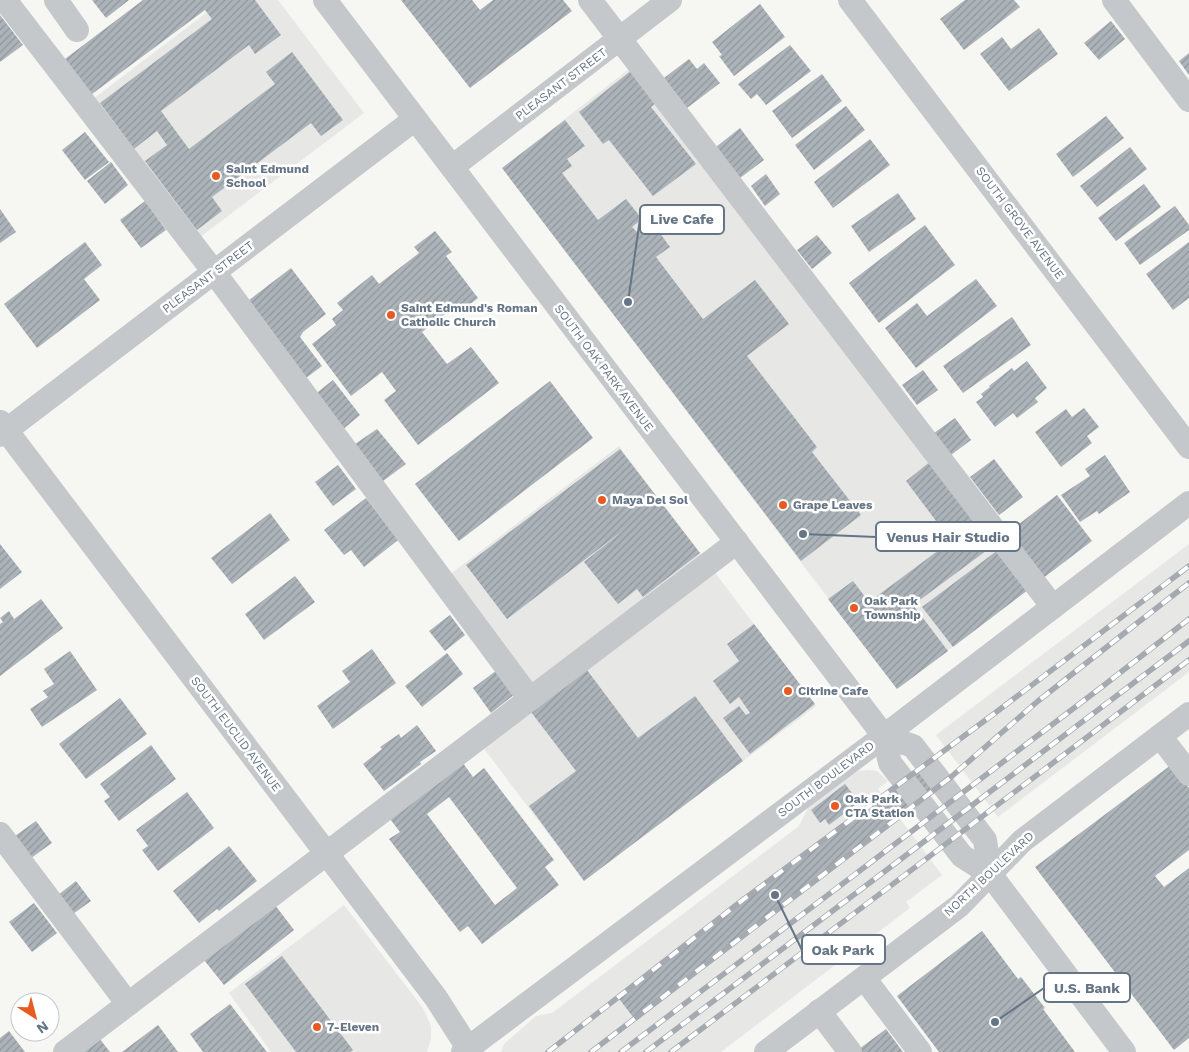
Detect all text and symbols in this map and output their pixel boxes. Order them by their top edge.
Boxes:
street label: PLEASANT STREET [513,45,609,123]
place label: Saint Edmund School [226,162,309,190]
street label: SOUTH GROVE AVENUE [973,164,1067,282]
marker: Saint Edmund School [210,170,222,182]
callout: Live Cafe [640,205,724,234]
text: Live Cafe [650,211,714,227]
street label: PLEASANT STREET [160,238,256,316]
place label: Saint Edmund's Roman Catholic Church [401,301,538,329]
street label: SOUTH OAK PARK AVENUE [552,302,657,435]
marker: Saint Edmund's Roman Catholic Church [385,309,397,321]
place label: Maya Del Sol [612,493,688,507]
marker: Maya Del Sol [596,494,608,506]
place label: Grape Leaves [793,498,873,512]
marker: Grape Leaves [777,499,789,511]
callout: Venus Hair Studio [876,522,1020,551]
text: Venus Hair Studio [886,529,1010,545]
place label: Oak Park Township [864,594,921,622]
marker: Oak Park Township [848,602,860,614]
street label: SOUTH EUCLID AVENUE [188,674,284,795]
place label: Citrine Cafe [798,684,868,698]
marker: Citrine Cafe [782,685,794,697]
street label: SOUTH BOULEVARD [775,738,877,820]
place label: Oak Park CTA Station [845,792,914,820]
marker: Oak Park CTA Station [829,800,841,812]
street label: NORTH BOULEVARD [941,829,1037,919]
callout: Oak Park [802,935,885,964]
text: Oak Park [811,942,875,958]
callout: U.S. Bank [1044,973,1130,1002]
text: U.S. Bank [1054,980,1120,996]
north arrow [10,992,60,1042]
text: N [34,1018,52,1037]
place label: 7-Eleven [327,1020,379,1034]
marker: 7-Eleven [311,1021,323,1033]

